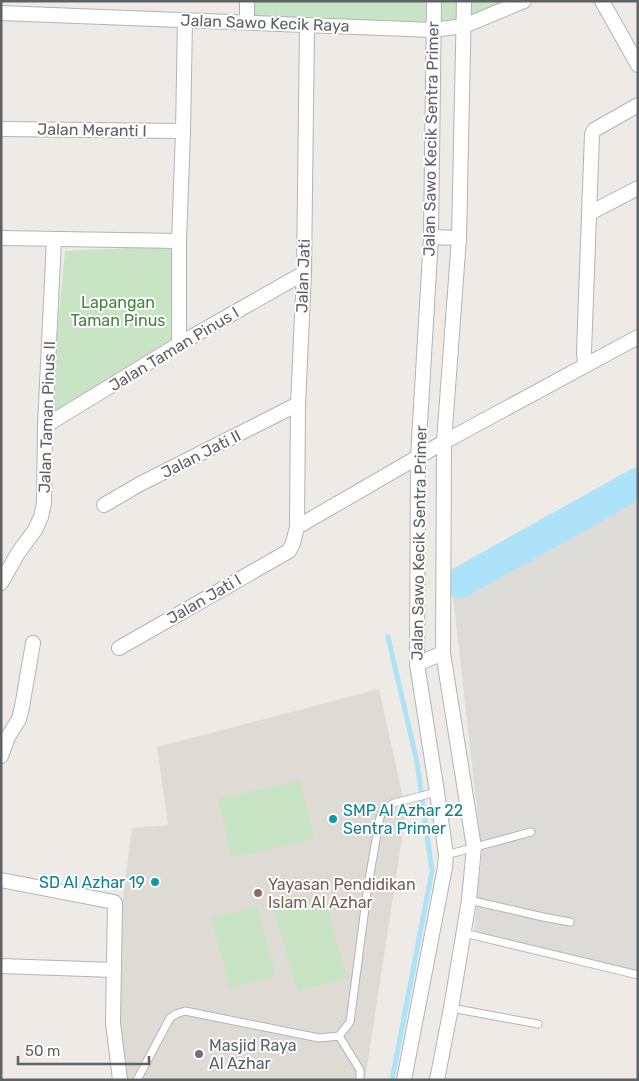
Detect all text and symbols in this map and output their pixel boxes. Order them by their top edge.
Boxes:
street label: Jalan Sawo Kecik Raya [180,11,350,35]
street label: Jalan Sawo Kecik Sentra Primer [419,21,443,257]
street label: Jalan Meranti I [37,120,147,140]
street label: Jalan Jati [292,239,314,313]
park label: Lapangan Taman Pinus [71,293,165,330]
street label: Jalan Taman Pinus I [106,303,242,395]
street label: Jalan Taman Pinus II [35,340,59,494]
street label: Jalan Sawo Kecik Sentra Primer [407,425,431,661]
street label: Jalan Jati II [158,426,244,482]
street label: Jalan Jati I [164,570,244,628]
place label: SMP Al Azhar 22 Sentra Primer [343,801,463,838]
marker: SMP Al Azhar 22 Sentra Primer [327,813,339,825]
place label: SD Al Azhar 19 [39,873,145,892]
place label: Yayasan Pendidikan Islam Al Azhar [268,875,416,912]
marker: SD Al Azhar 19 [149,876,161,888]
marker: Yayasan Pendidikan Islam Al Azhar [252,887,264,899]
scale bar [18,1034,149,1066]
place label: Masjid Raya Al Azhar [209,1036,297,1073]
text: 50 m [25,1042,60,1060]
marker: Masjid Raya Al Azhar [193,1048,205,1060]

